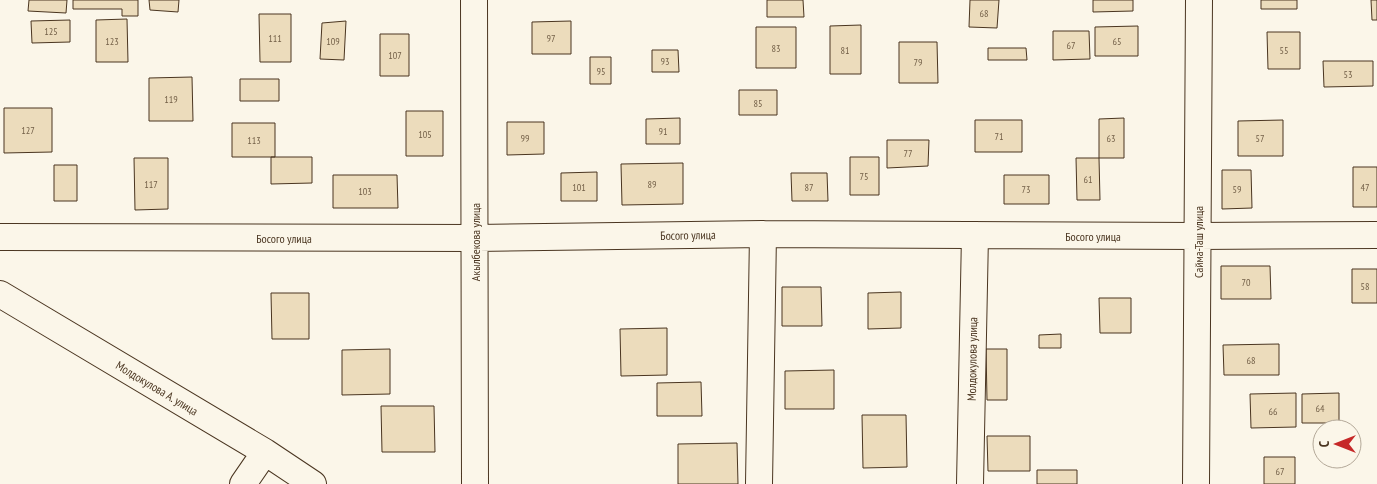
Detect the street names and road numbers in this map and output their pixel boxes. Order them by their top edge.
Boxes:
street label: Акылбекова улица [468,203,483,281]
street label: Сайма-Таш улица [1191,206,1206,278]
street label: Босого улица [660,227,716,243]
street label: Босого улица [1065,229,1121,244]
street label: Босого улица [256,231,312,246]
street label: Молдокулова улица [964,317,980,401]
street label: Молдокулова А. улица [113,358,201,419]

